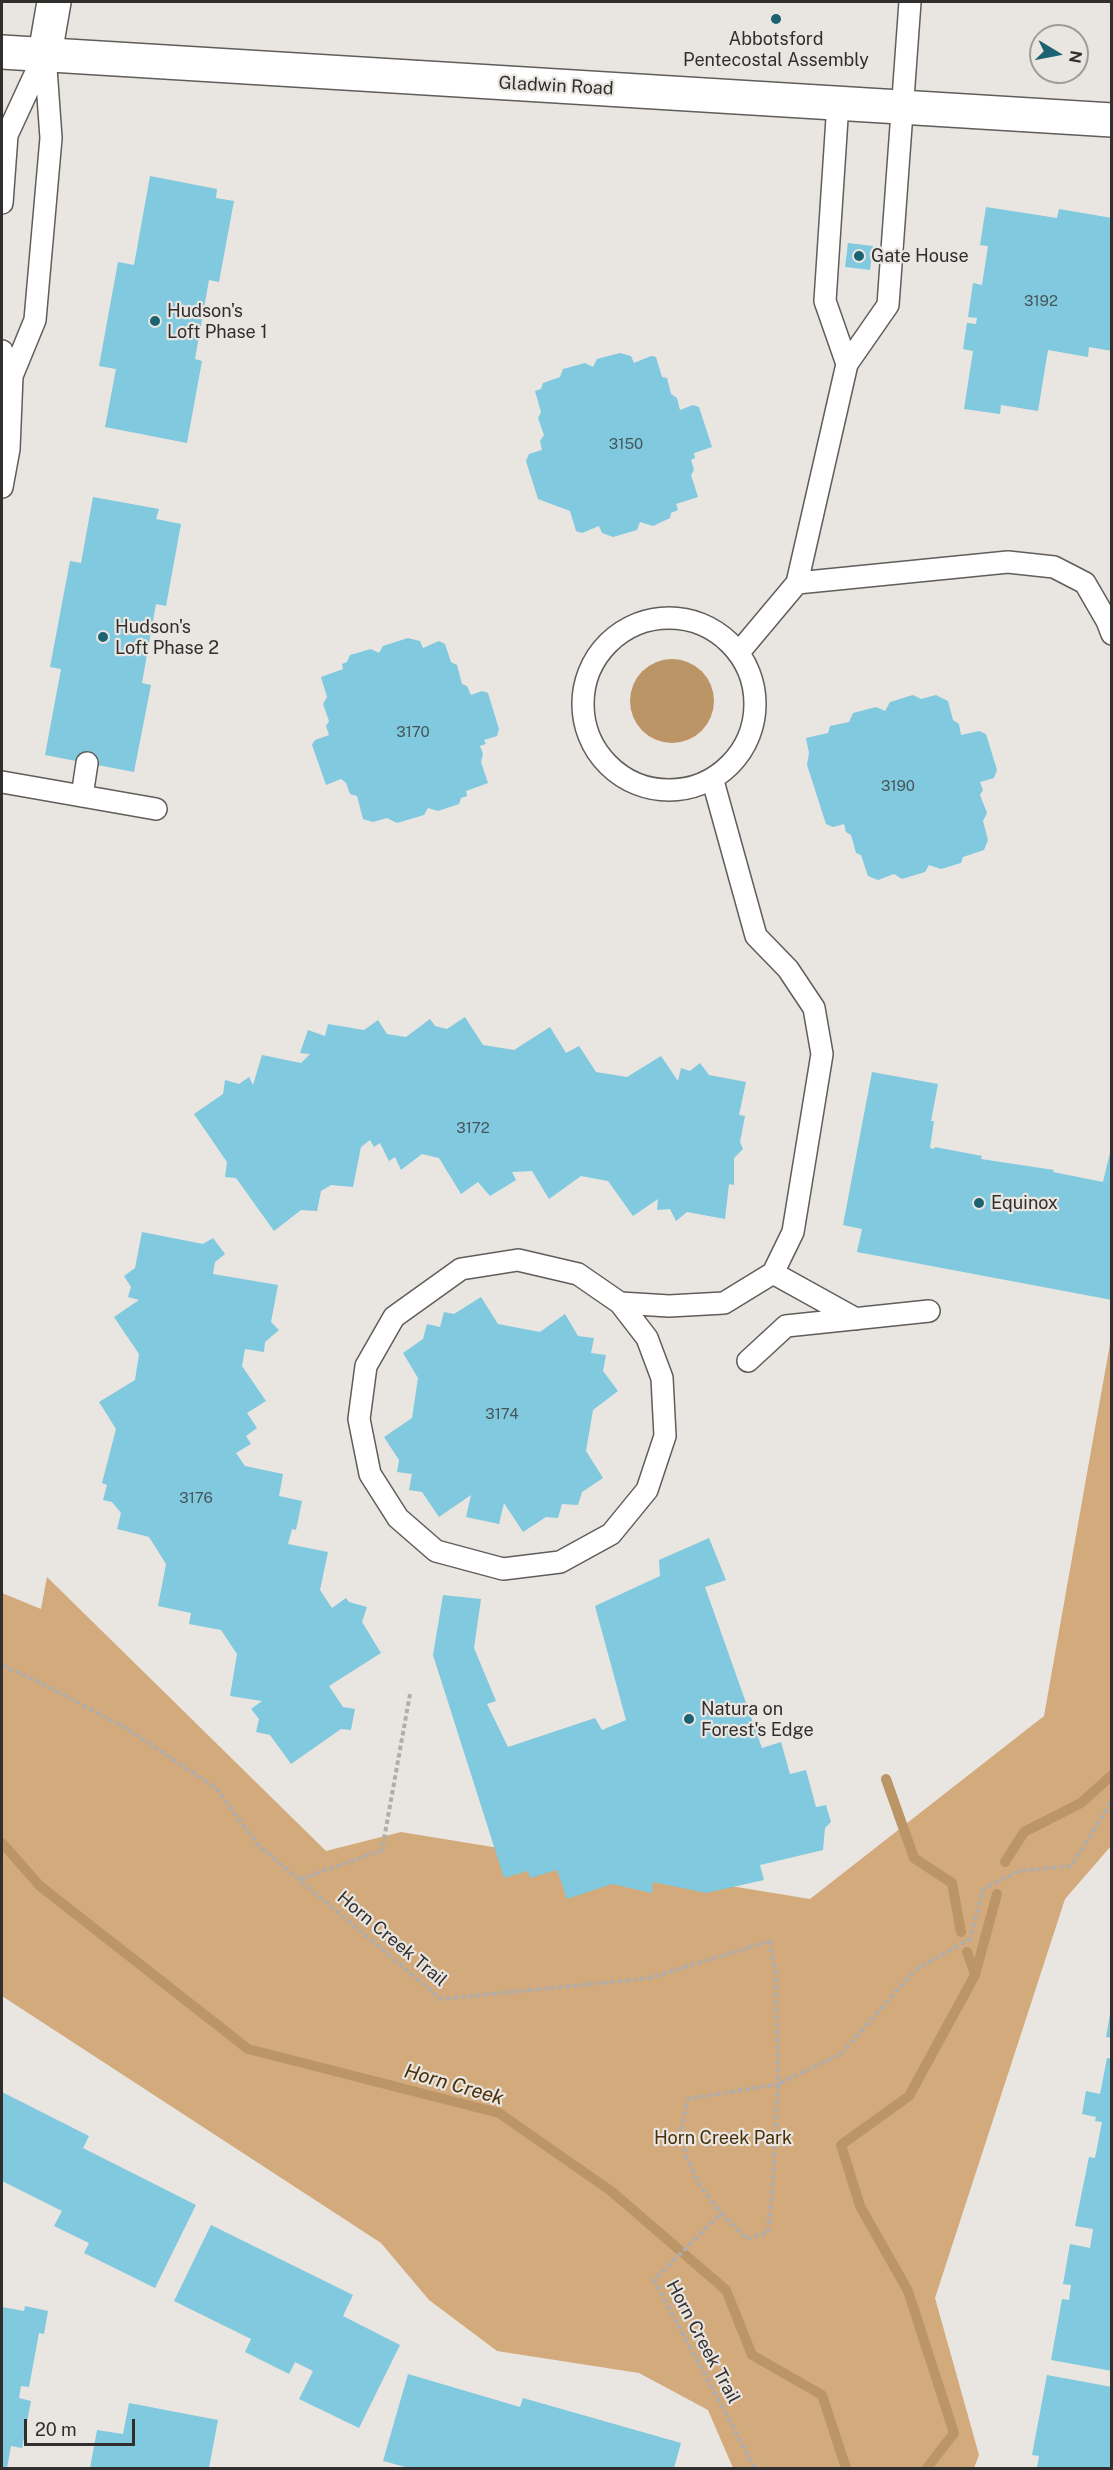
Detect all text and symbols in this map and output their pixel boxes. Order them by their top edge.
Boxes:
marker: Abbotsford Pentecostal Assembly [769,12,783,26]
north arrow [1029,24,1089,84]
place label: Abbotsford Pentecostal Assembly [683,28,869,70]
text: N [1065,49,1086,65]
street label: Gladwin Road [498,72,614,100]
place label: Gate House [871,245,969,267]
marker: Gate House [852,249,866,263]
house number: 3192 [1024,292,1058,310]
place label: Hudson's Loft Phase 1 [167,300,267,342]
marker: Hudson's Loft Phase 1 [148,314,162,328]
house number: 3150 [609,435,643,453]
place label: Hudson's Loft Phase 2 [115,616,219,658]
marker: Hudson's Loft Phase 2 [96,630,110,644]
house number: 3170 [396,723,430,741]
house number: 3190 [881,777,915,795]
house number: 3172 [456,1119,490,1137]
place label: Equinox [991,1192,1058,1214]
marker: Equinox [972,1196,986,1210]
house number: 3174 [485,1405,519,1423]
house number: 3176 [179,1489,213,1507]
place label: Natura on Forest's Edge [701,1698,814,1740]
marker: Natura on Forest's Edge [682,1712,696,1726]
street label: Horn Creek Trail [333,1887,451,1991]
water label: Horn Creek [402,2059,506,2111]
park label: Horn Creek Park [654,2127,792,2149]
street label: Horn Creek Trail [661,2277,745,2407]
scale bar [27,2407,138,2445]
text: 20 m [35,2419,77,2440]

